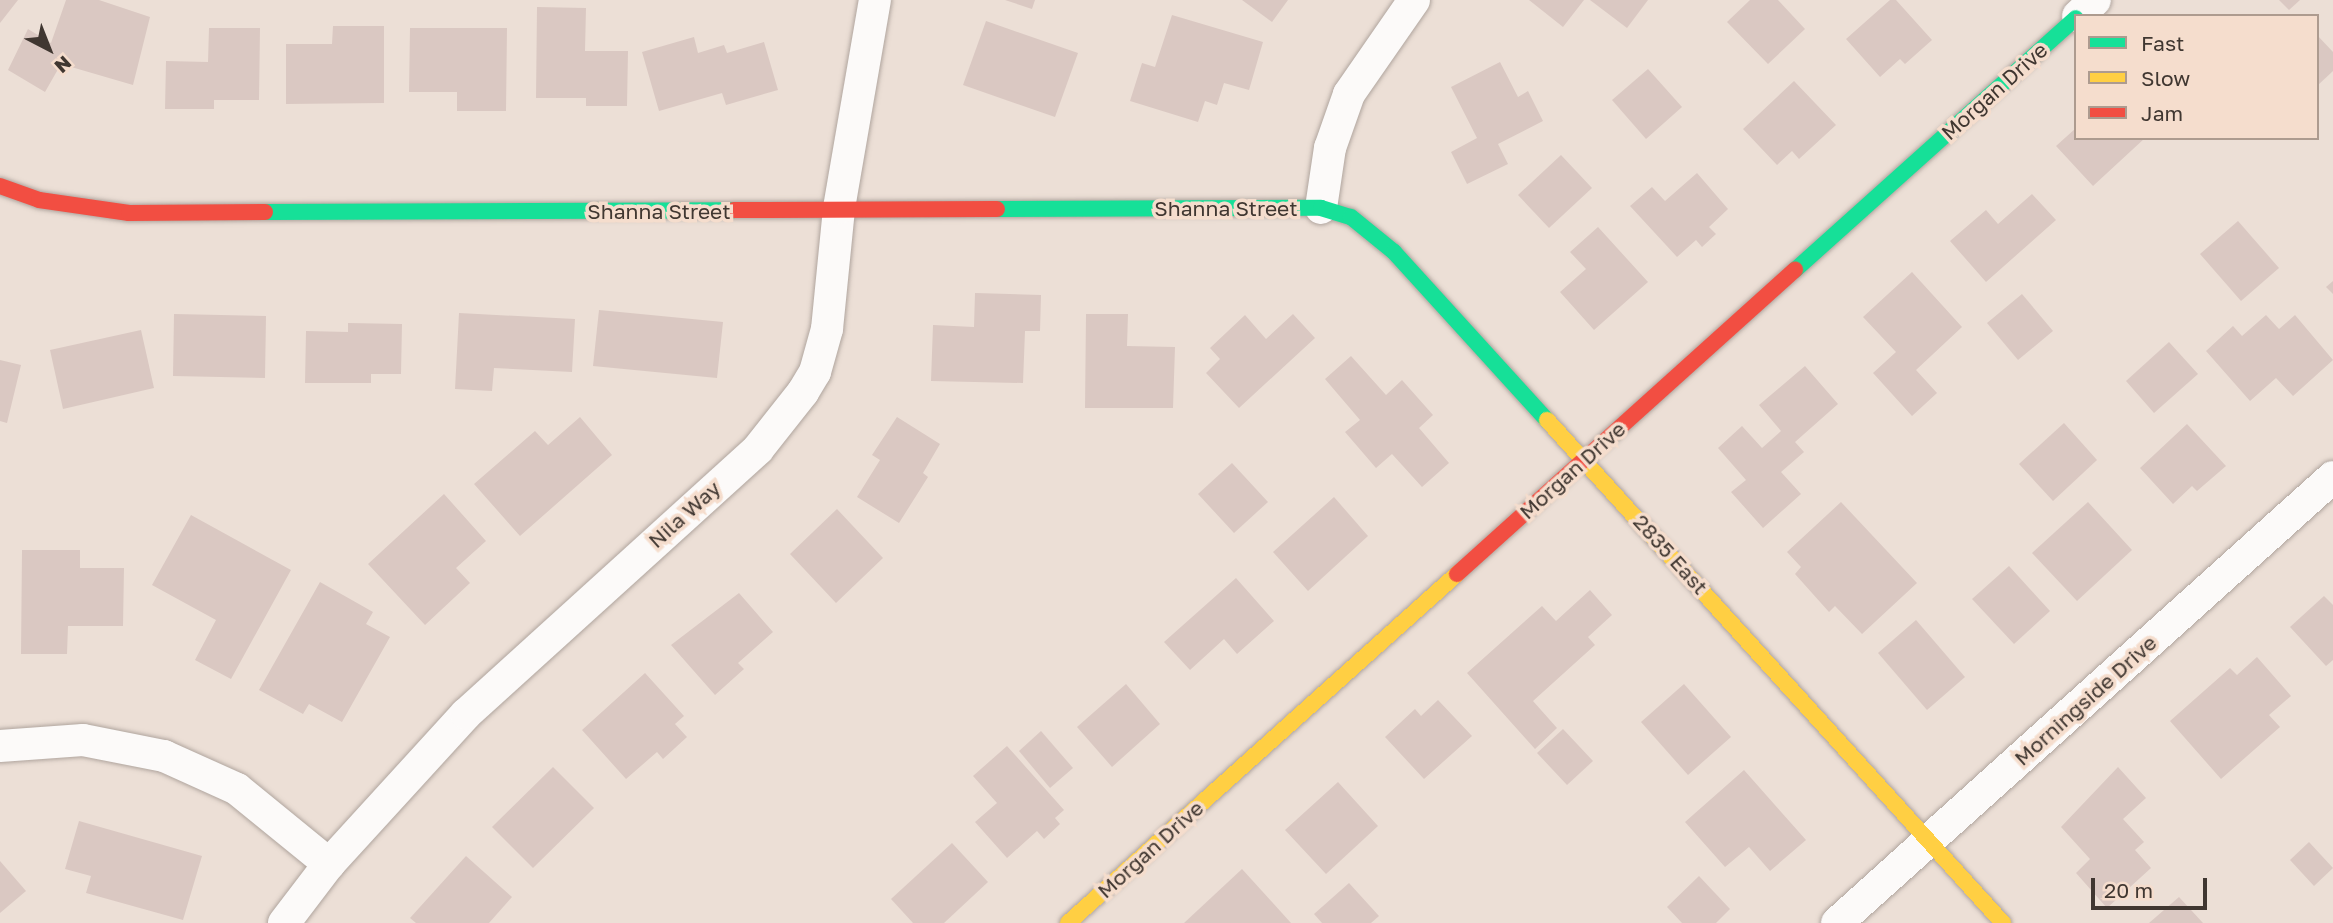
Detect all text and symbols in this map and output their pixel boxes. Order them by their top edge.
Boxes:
north arrow [14,14,84,84]
legend [2074,14,2319,140]
text: Fast [2141,30,2184,56]
street label: Morgan Drive [1936,37,2052,145]
text: N [50,52,76,78]
text: Slow [2141,65,2190,91]
text: Jam [2141,100,2183,126]
street label: Shanna Street [1154,195,1298,221]
street label: Shanna Street [587,198,731,224]
street label: Morgan Drive [1514,416,1630,524]
street label: Nila Way [643,475,725,553]
street label: 2835 East [1629,509,1713,599]
street label: Morningside Drive [2009,630,2161,770]
street label: Morgan Drive [1092,795,1208,903]
scale bar [2095,864,2210,908]
text: 20 m [2104,877,2153,903]

